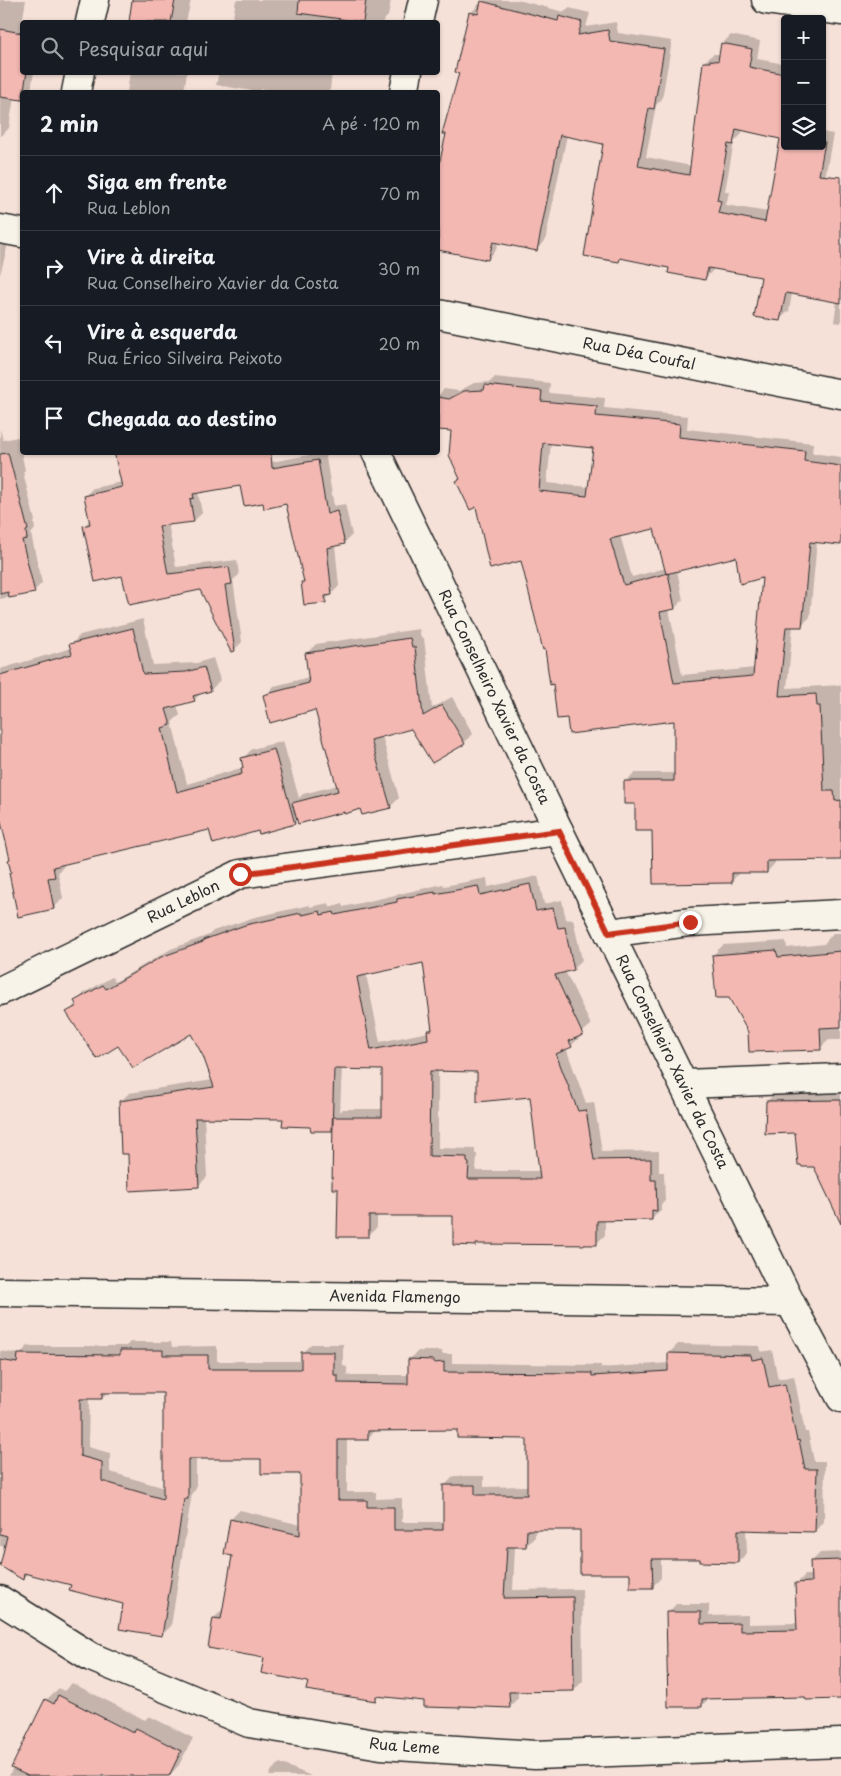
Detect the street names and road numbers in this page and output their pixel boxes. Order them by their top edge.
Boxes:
street label: Rua Déa Coufal [581,330,698,375]
street label: Rua Conselheiro Xavier da Costa [434,585,558,808]
street label: Rua Leblon [143,873,223,928]
street label: Rua Conselheiro Xavier da Costa [611,950,736,1173]
street label: Avenida Flamengo [329,1283,461,1308]
street label: Rua Leme [368,1730,441,1759]

